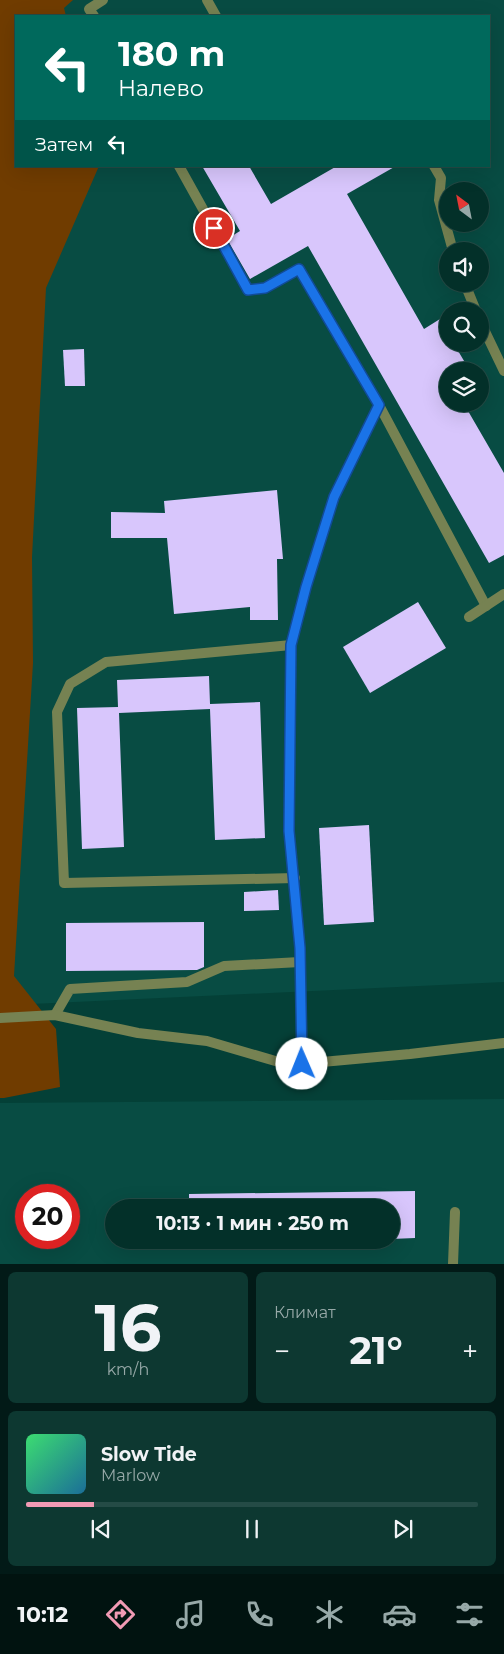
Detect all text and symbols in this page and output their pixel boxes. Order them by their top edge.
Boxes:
text: 180 m [118,32,225,75]
icon: left [35,35,100,100]
text: Налево [118,75,204,102]
icon: left [103,130,131,158]
text: Затем [35,133,93,156]
north arrow [439,182,489,232]
map controls [439,182,489,412]
pin [193,207,235,249]
icon: arrive [200,214,228,242]
button: sound [439,242,489,292]
button: search [439,302,489,352]
button: layers [439,362,489,412]
position arrow [275,1037,327,1089]
speed limit sign: 20 [15,1184,80,1249]
text: 10:13 · 1 мин · 250 m [156,1212,349,1235]
text: 16 [95,1288,161,1367]
text: Климат [274,1303,336,1322]
text: 21° [349,1327,403,1374]
text: − [274,1334,290,1368]
text: + [462,1334,478,1368]
text: km/h [107,1360,149,1379]
text: Slow Tide [101,1443,197,1466]
text: Marlow [101,1466,160,1485]
icon: previous [87,1515,115,1543]
icon: pause [238,1515,266,1543]
icon: next [389,1515,417,1543]
icon: directions [103,1597,138,1632]
icon: music [173,1597,208,1632]
icon: phone [242,1597,277,1632]
icon: climate [312,1597,347,1632]
icon: car [382,1597,417,1632]
icon: filters [452,1597,487,1632]
text: 10:12 [17,1601,68,1628]

